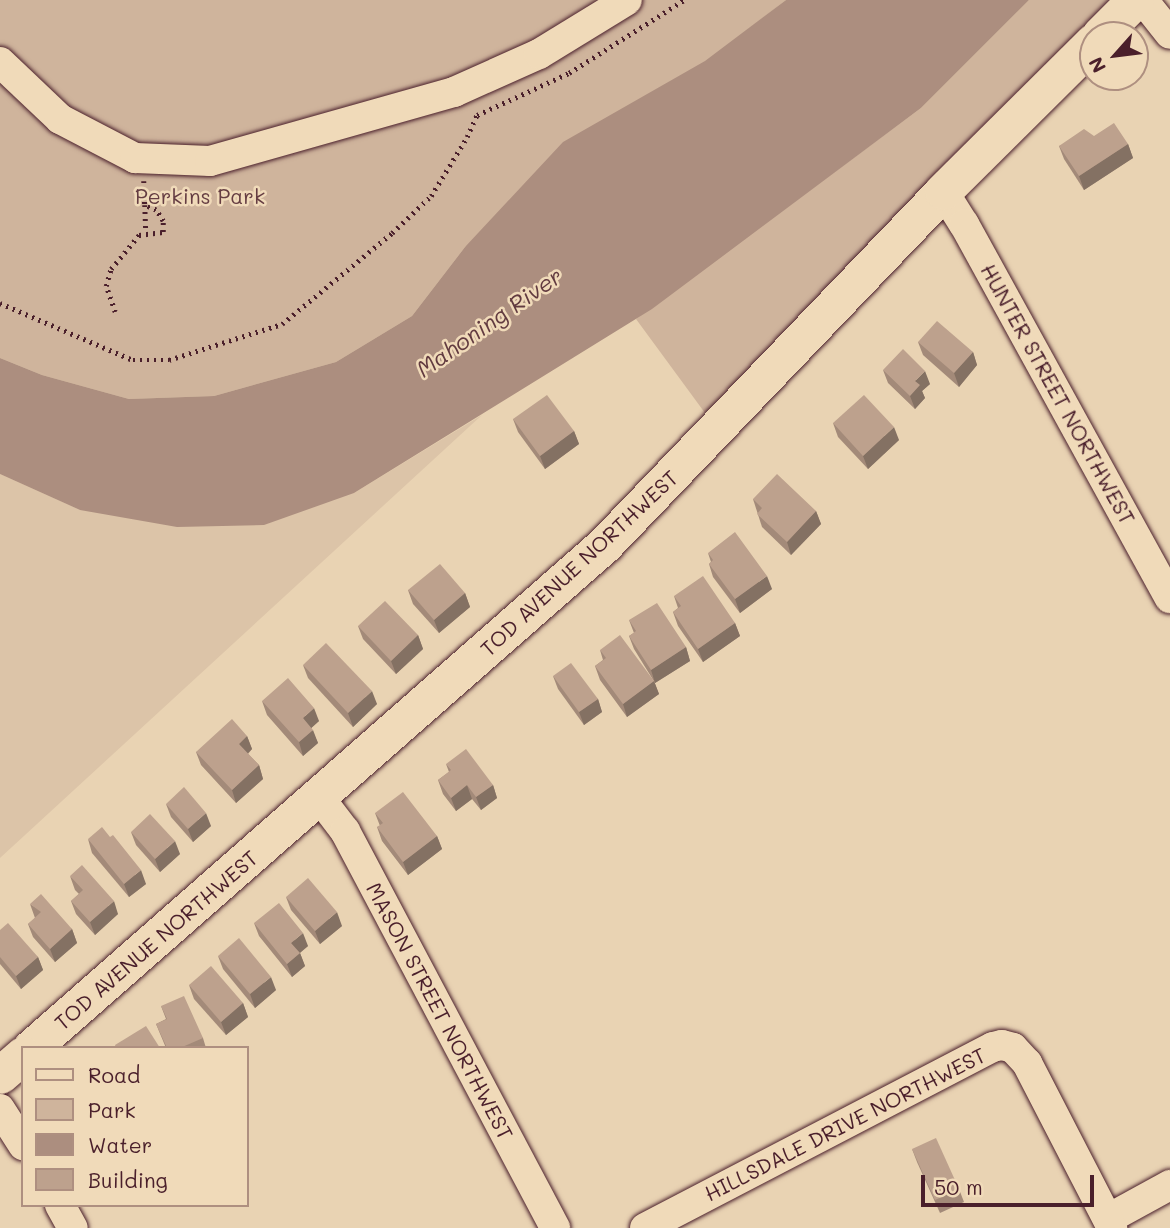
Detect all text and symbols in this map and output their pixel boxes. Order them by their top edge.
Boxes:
north arrow [1079,21,1149,91]
text: N [1082,53,1111,77]
park label: Perkins Park [135,183,265,209]
street label: HUNTER STREET NORTHWEST [976,259,1140,529]
water label: Mahoning River [411,261,567,383]
street label: TOD AVENUE NORTHWEST [475,465,683,661]
street label: TOD AVENUE NORTHWEST [49,845,263,1035]
street label: MASON STREET NORTHWEST [361,878,519,1144]
street label: HILLSDALE DRIVE NORTHWEST [700,1042,990,1206]
legend [21,1046,248,1207]
text: Road [88,1061,140,1088]
text: Park [88,1096,136,1123]
text: Water [88,1131,152,1158]
scale bar [925,1162,1098,1206]
text: Building [88,1166,168,1193]
text: 50 m [934,1173,983,1200]

